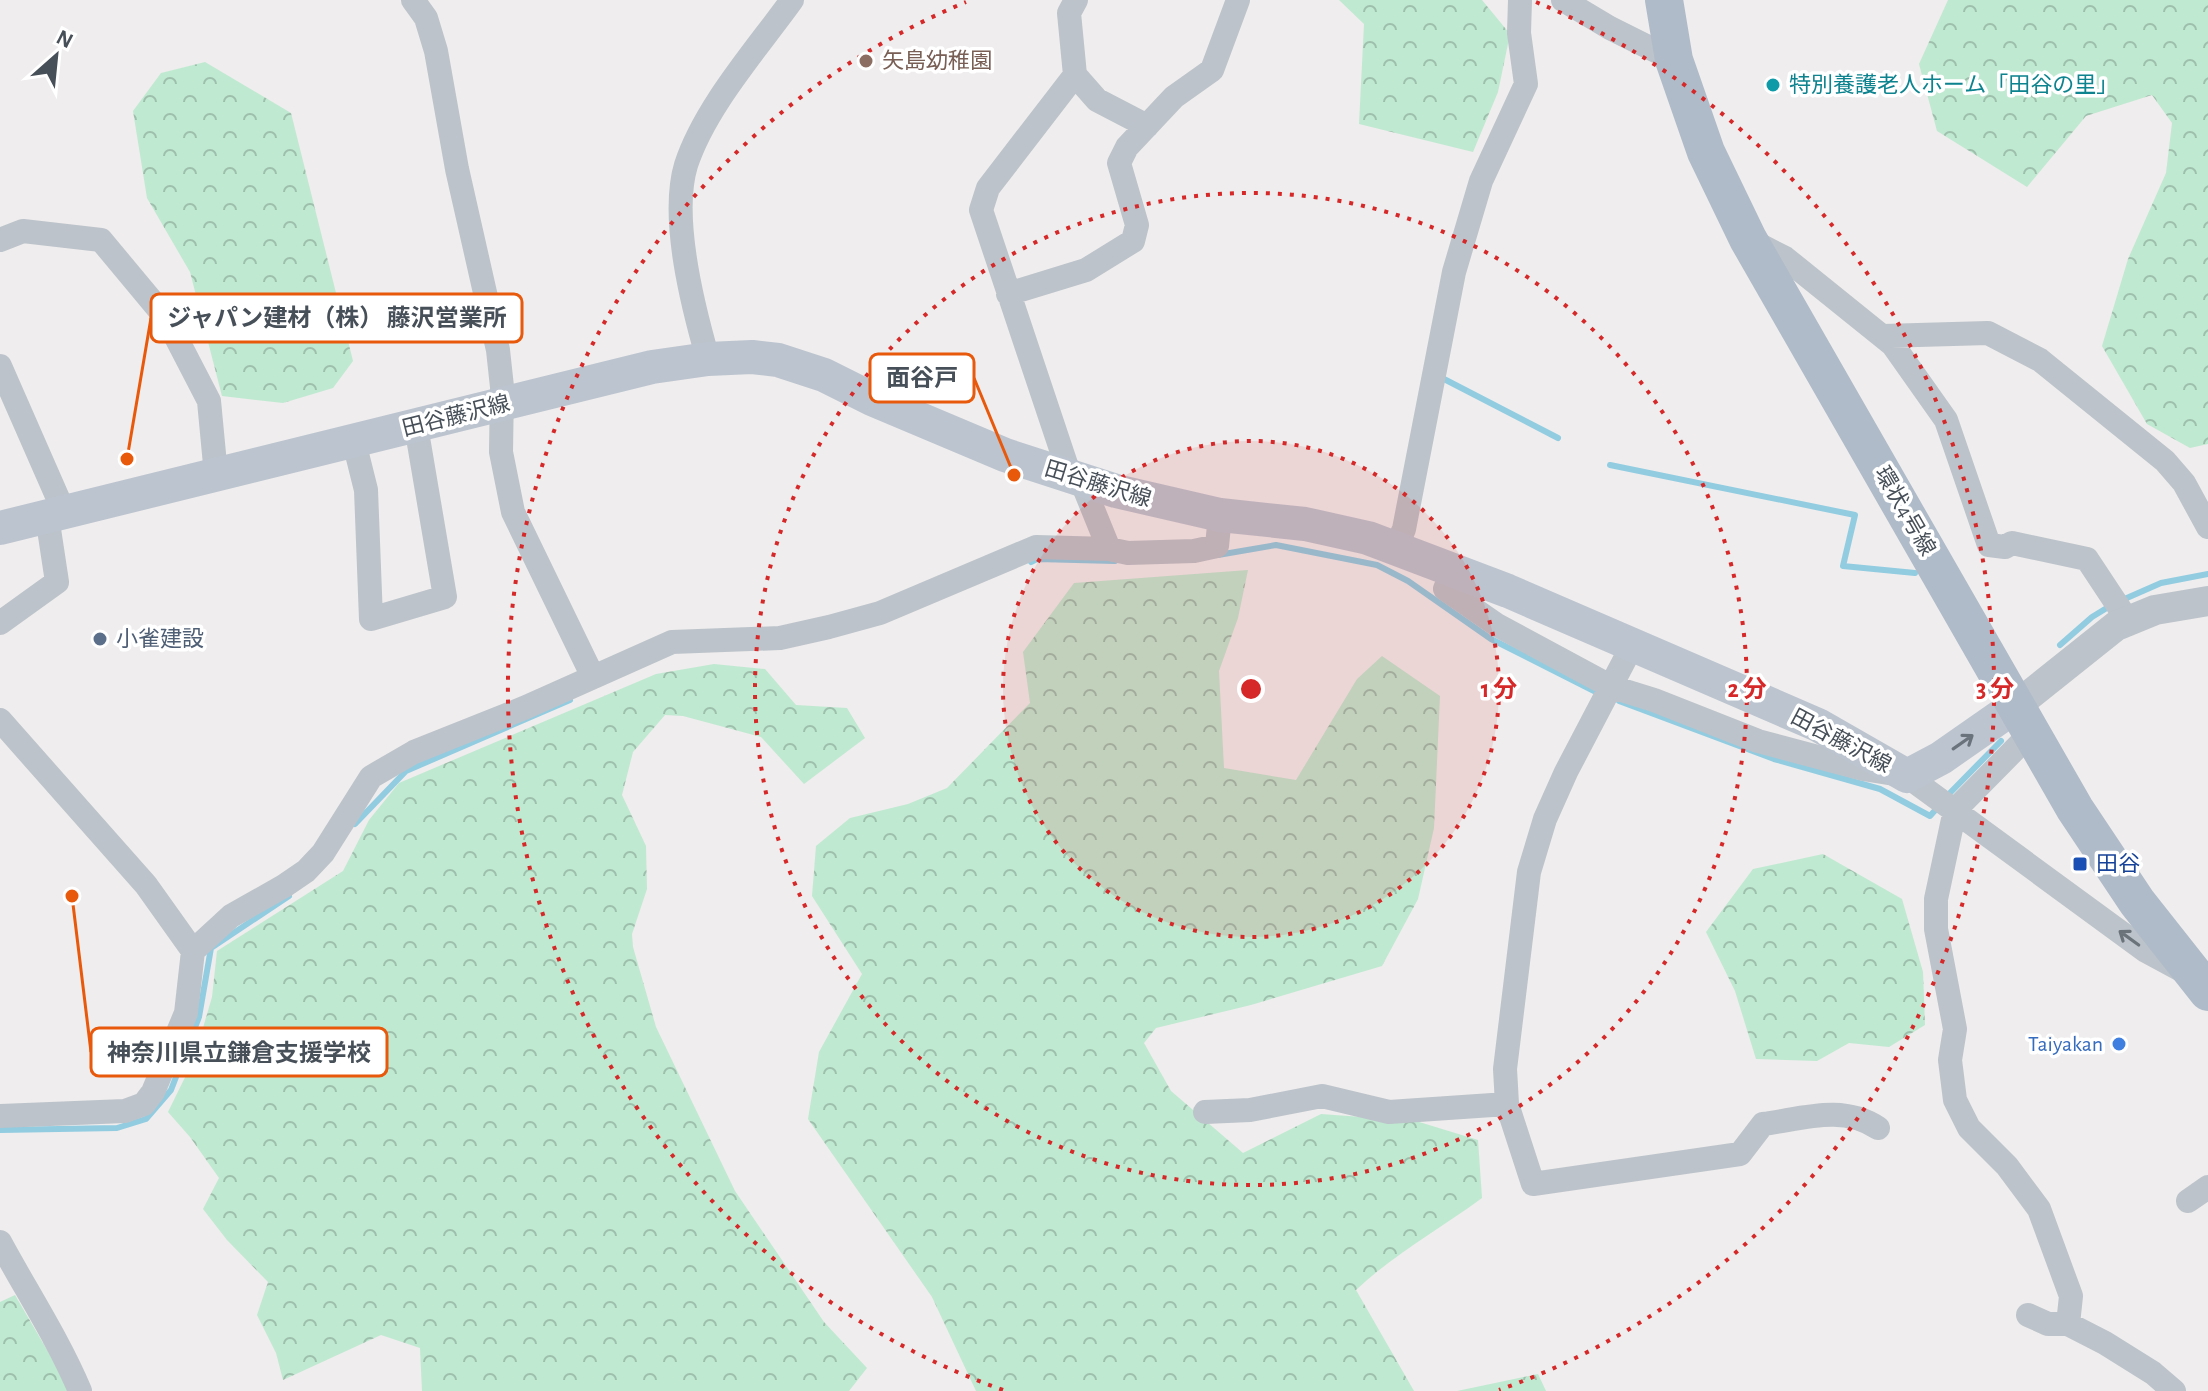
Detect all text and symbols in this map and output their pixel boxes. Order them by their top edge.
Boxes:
north arrow [16,16,96,96]
text: N [53,26,76,52]
place label: 矢島幼稚園 [882,49,992,72]
marker: 矢島幼稚園 [857,52,875,70]
place label: 特別養護老人ホーム「田谷の里」 [1789,73,2118,96]
marker: 特別養護老人ホーム「田谷の里」 [1764,76,1782,94]
callout: ジャパン建材（株） 藤沢営業所 [151,294,522,342]
text: ジャパン建材（株） 藤沢営業所 [167,305,507,331]
callout: 面谷戸 [870,354,974,402]
text: 面谷戸 [886,365,958,391]
street label: 田谷藤沢線 [400,391,512,440]
street label: 田谷藤沢線 [1042,456,1154,511]
street label: 環状4号線 [1871,462,1940,559]
place label: 小雀建設 [116,627,204,650]
marker: 小雀建設 [91,630,109,648]
centre of rings [1237,675,1265,703]
text: 1 分 [1481,676,1517,702]
text: 2 分 [1728,676,1766,702]
text: 3 分 [1976,676,2014,702]
street label: 田谷藤沢線 [1787,705,1895,777]
one-way arrow [1952,734,1974,750]
place label: 田谷 [2096,852,2140,875]
marker: 田谷 [2071,855,2089,873]
one-way arrow [2118,930,2140,947]
callout: 神奈川県立鎌倉支援学校 [91,1028,387,1076]
place label: Taiyakan [2028,1033,2103,1055]
marker: Taiyakan [2110,1035,2128,1053]
text: 神奈川県立鎌倉支援学校 [107,1040,371,1066]

